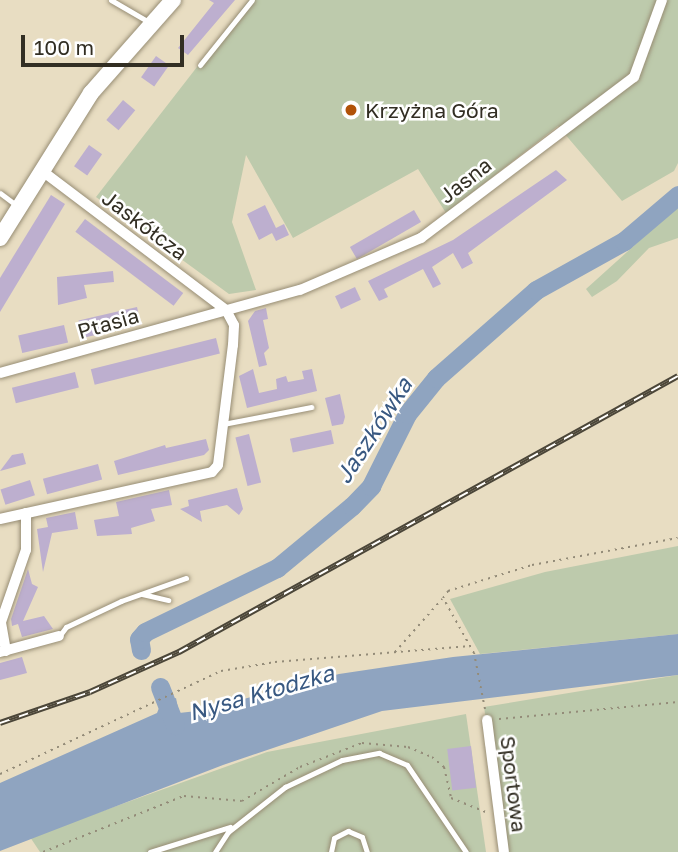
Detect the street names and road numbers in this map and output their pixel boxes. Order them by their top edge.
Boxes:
street label: Jasna [434,152,496,208]
street label: Jaskółcza [98,185,192,265]
street label: Ptasia [74,302,142,344]
street label: Sportowa [496,734,532,834]

